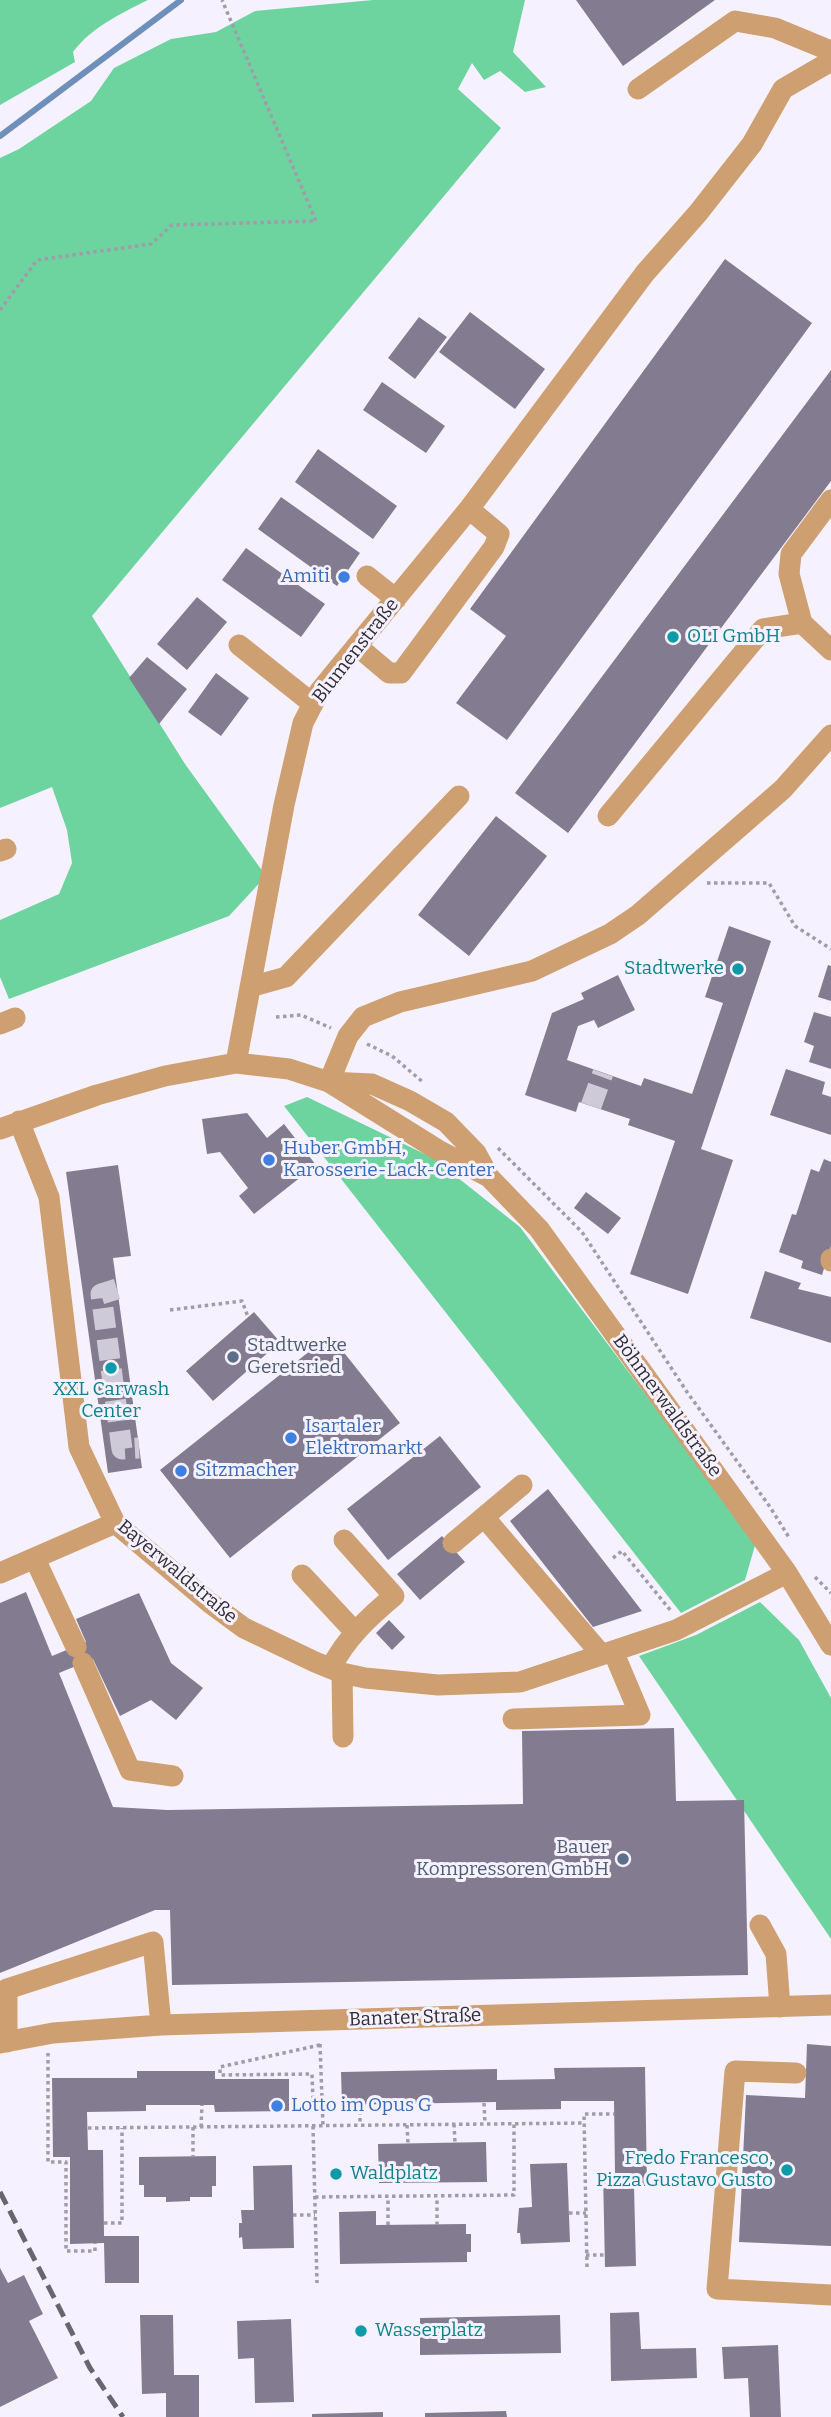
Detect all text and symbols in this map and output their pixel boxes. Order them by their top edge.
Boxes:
place label: Amiti [281,566,330,588]
marker: Amiti [336,569,352,585]
street label: Blumenstraße [308,594,404,708]
place label: OLI GmbH [687,626,780,648]
marker: OLI GmbH [665,629,681,645]
place label: Stadtwerke [624,958,724,980]
marker: Stadtwerke [730,961,746,977]
place label: Huber GmbH, Karosserie-Lack-Center [283,1138,495,1182]
marker: Huber GmbH, Karosserie-Lack-Center [261,1152,277,1168]
street label: Böhmerwaldstraße [608,1330,726,1482]
place label: Stadtwerke Geretsried [247,1335,347,1379]
marker: Stadtwerke Geretsried [225,1349,241,1365]
marker: XXL Carwash Center [103,1360,119,1376]
place label: XXL Carwash Center [53,1379,169,1423]
place label: Isartaler Elektromarkt [305,1416,423,1460]
marker: Isartaler Elektromarkt [283,1430,299,1446]
place label: Sitzmacher [195,1460,296,1482]
marker: Sitzmacher [173,1463,189,1479]
street label: Bayerwaldstraße [113,1515,241,1629]
place label: Bauer Kompressoren GmbH [416,1837,609,1881]
marker: Bauer Kompressoren GmbH [615,1851,631,1867]
street label: Banater Straße [348,2004,482,2032]
place label: Lotto im Opus G [291,2095,432,2117]
marker: Lotto im Opus G [269,2098,285,2114]
place label: Fredo Francesco, Pizza Gustavo Gusto [596,2148,773,2192]
marker: Fredo Francesco, Pizza Gustavo Gusto [779,2162,795,2178]
place label: Waldplatz [350,2163,438,2185]
marker: Waldplatz [328,2166,344,2182]
place label: Wasserplatz [375,2320,483,2342]
marker: Wasserplatz [353,2323,369,2339]

